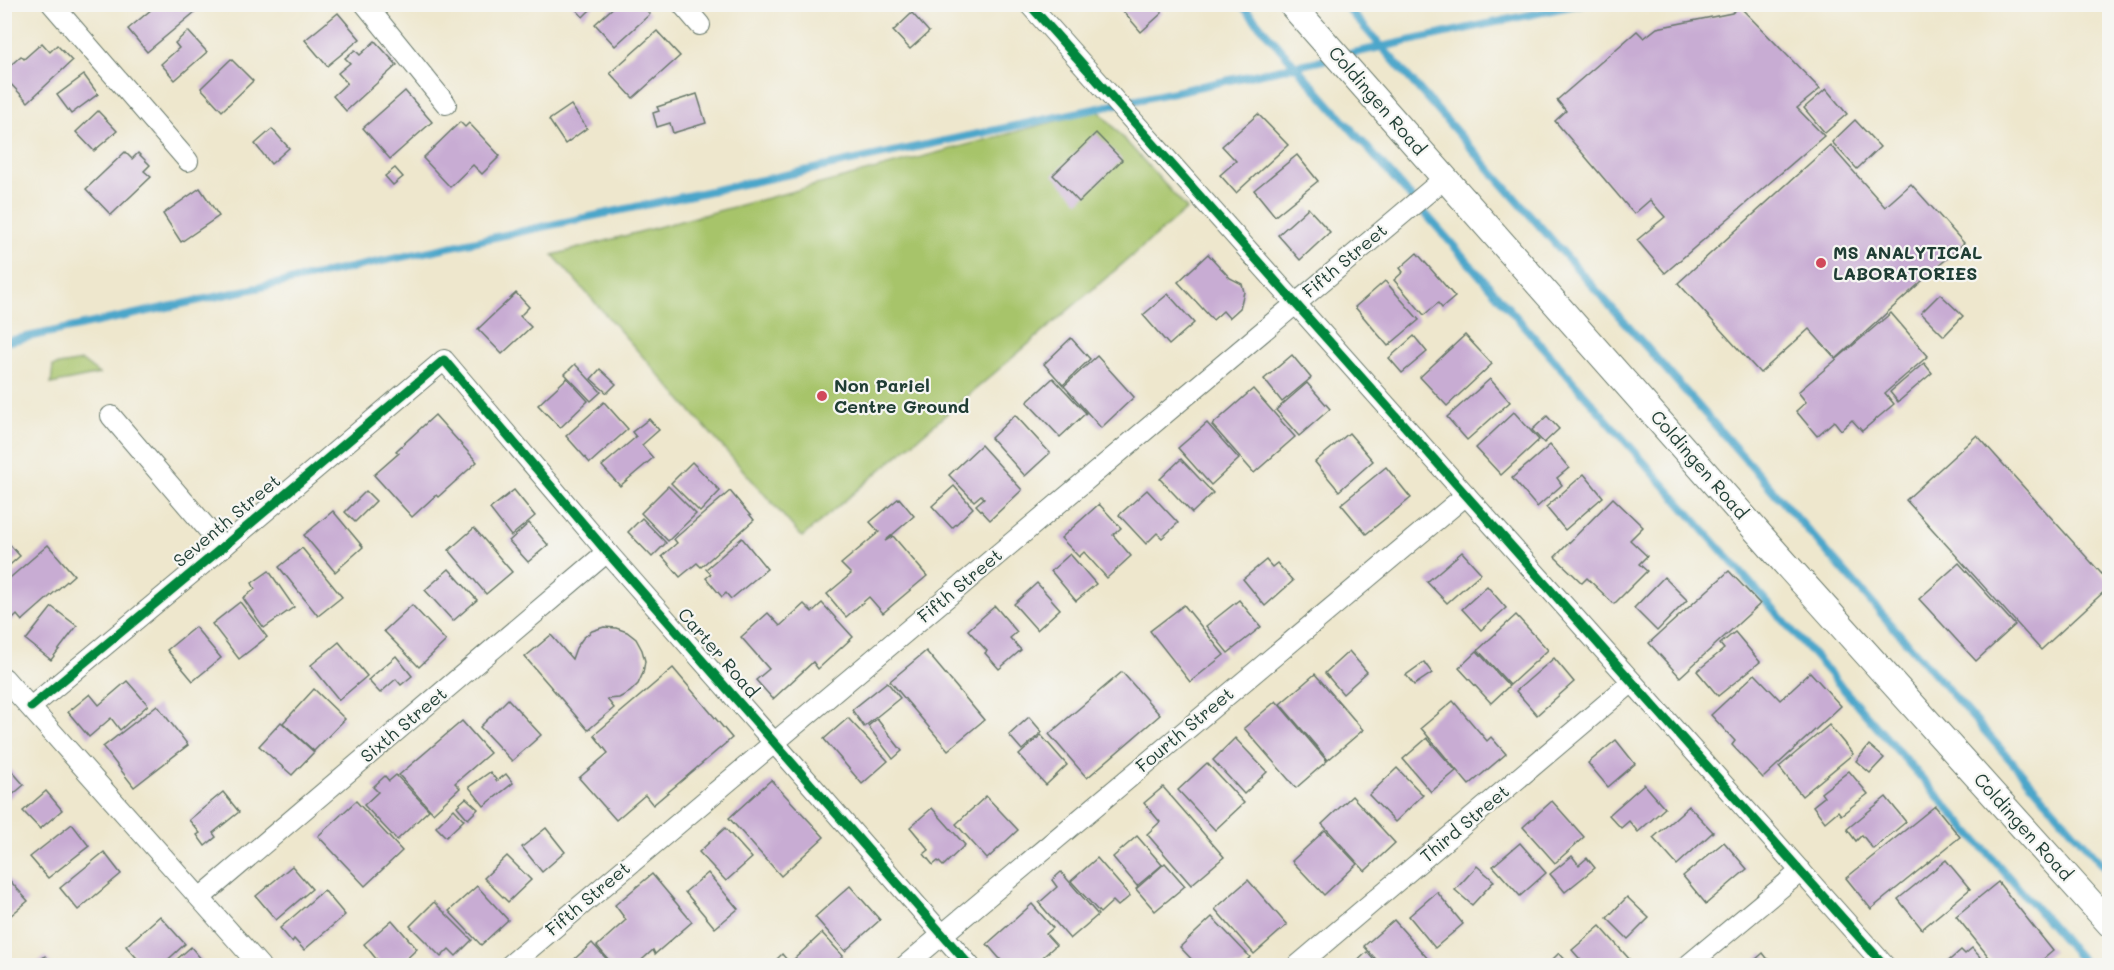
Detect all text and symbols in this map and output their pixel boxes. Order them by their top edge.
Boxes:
street label: Coldingen Road [1324,41,1432,160]
street label: Fifth Street [1297,218,1392,303]
place label: MS ANALYTICAL LABORATORIES [1833,240,1982,285]
marker: MS ANALYTICAL LABORATORIES [1814,256,1828,270]
place label: Non Pariel Centre Ground [834,373,969,418]
marker: Non Pariel Centre Ground [815,389,829,403]
street label: Coldingen Road [1646,405,1754,524]
street label: Seventh Street [168,468,285,572]
street label: Fifth Street [912,543,1007,628]
street label: Carter Road [673,602,764,702]
street label: Sixth Street [355,681,452,767]
street label: Fourth Street [1130,681,1238,777]
street label: Coldingen Road [1969,767,2079,885]
street label: Third Street [1415,779,1514,868]
street label: Fifth Street [540,856,635,941]

